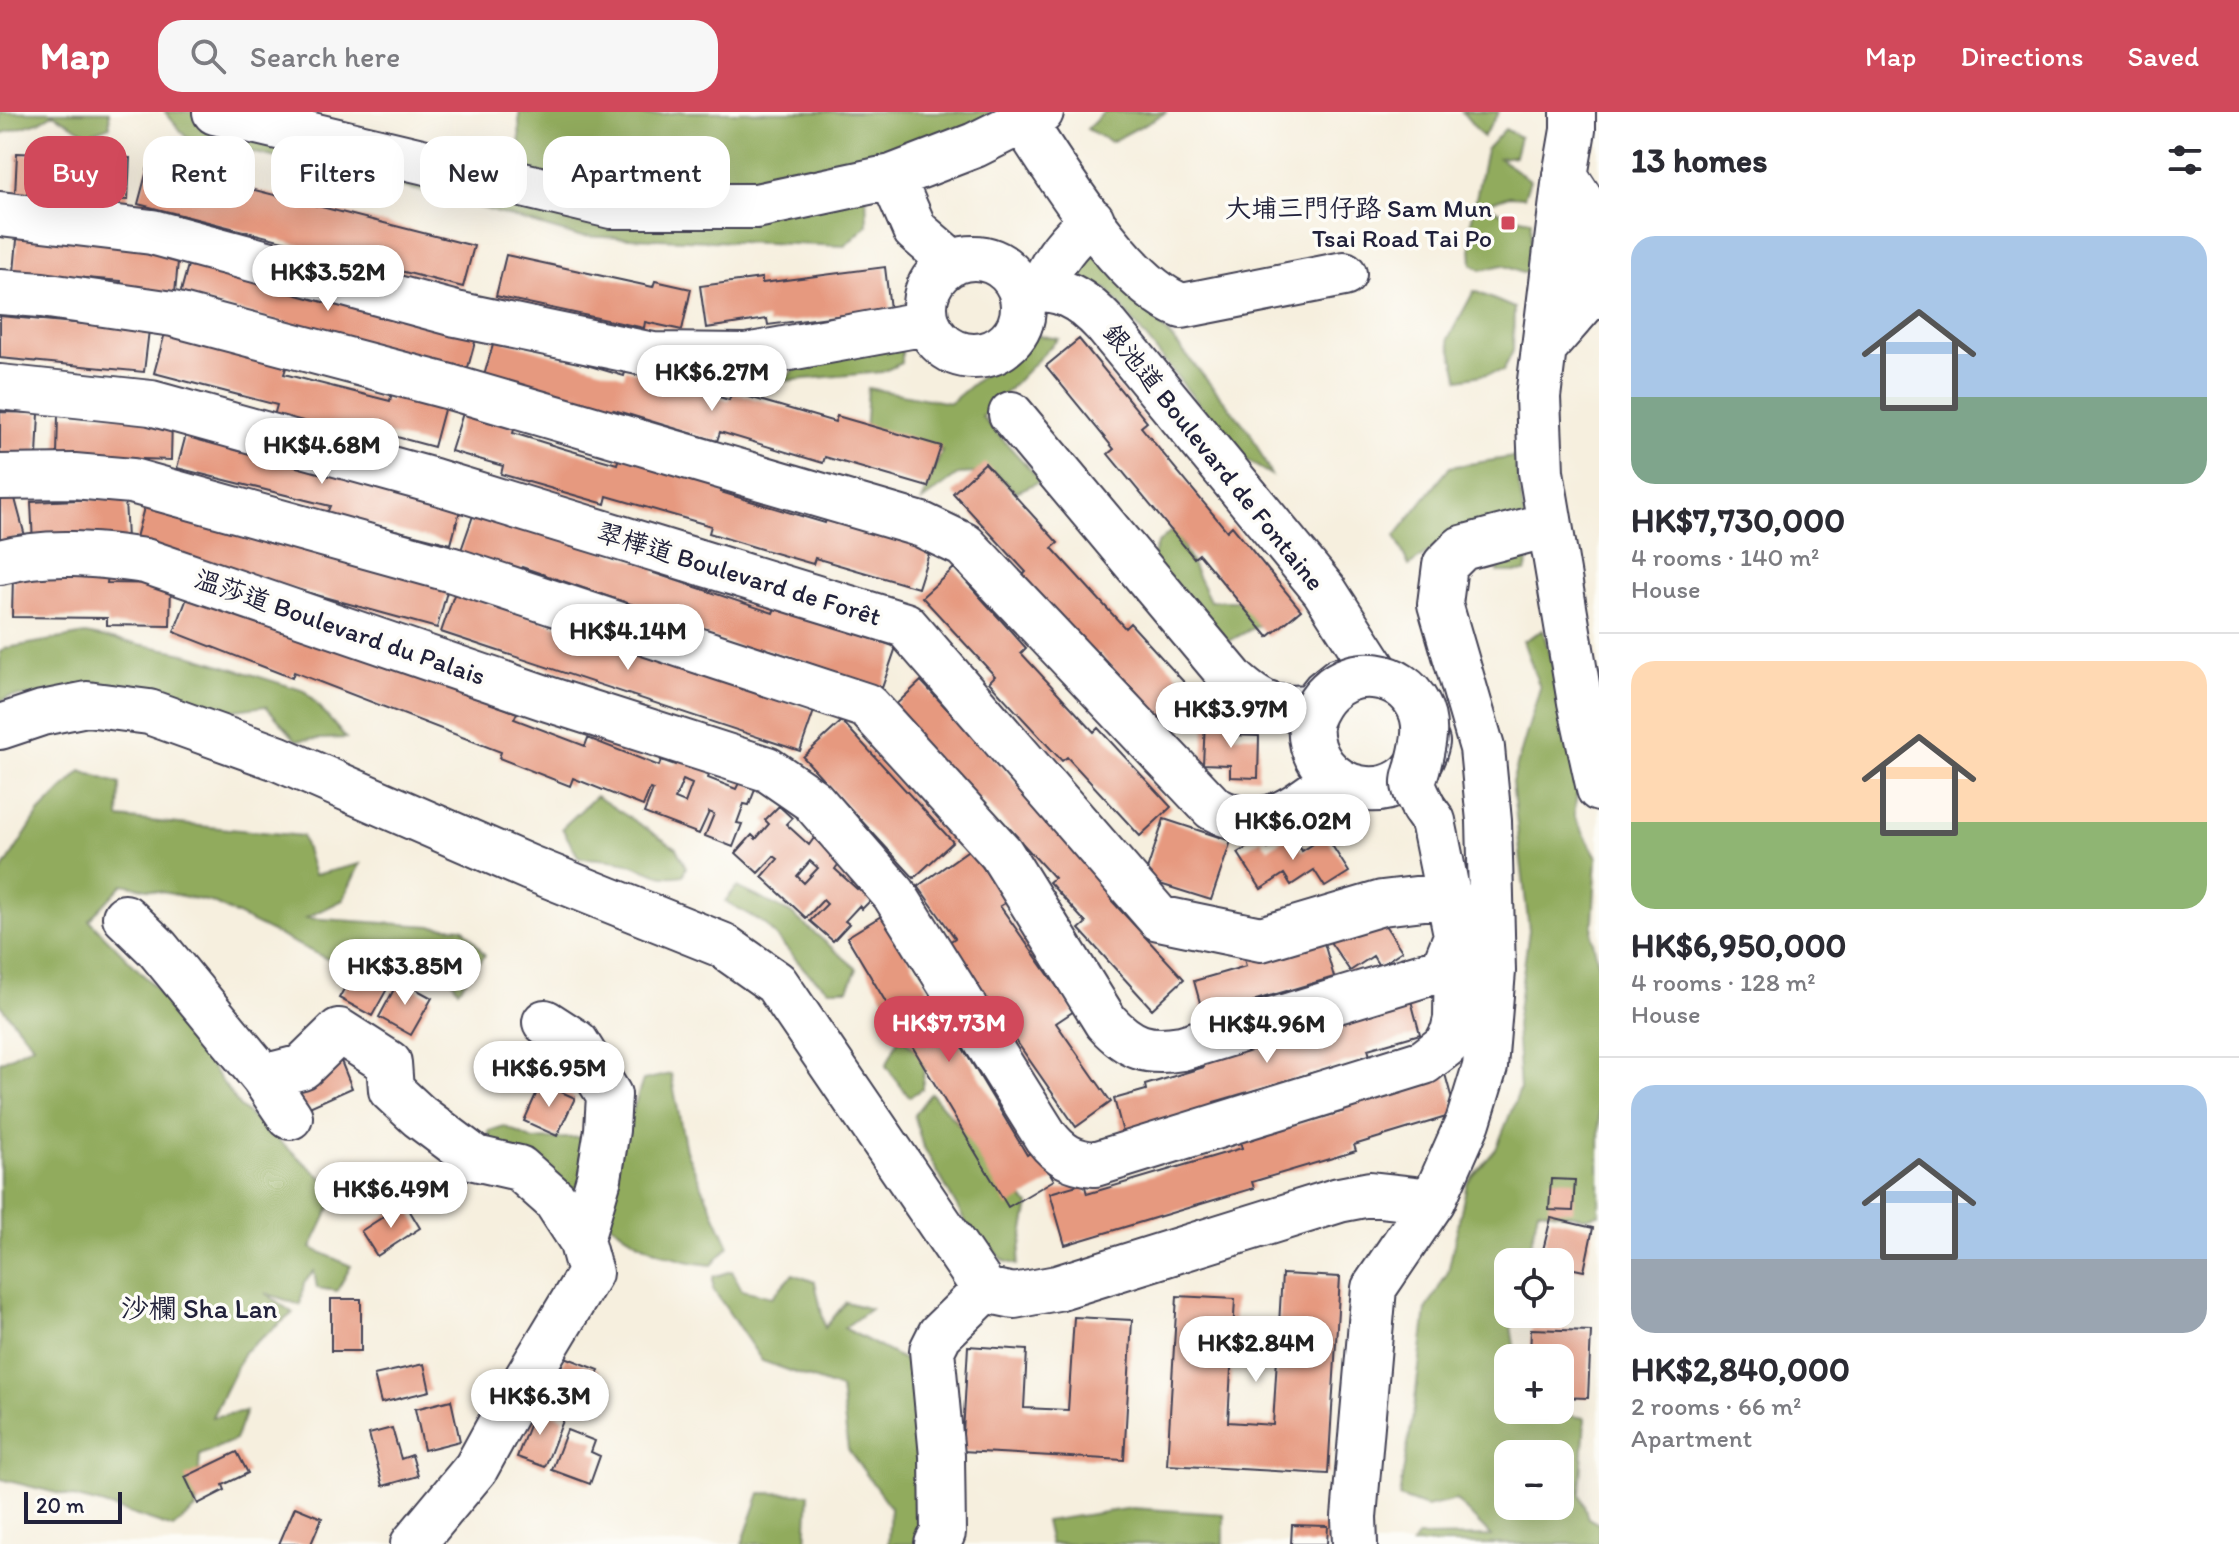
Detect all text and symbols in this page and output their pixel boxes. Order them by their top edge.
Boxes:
search box [158,20,718,92]
text: Map [40,33,110,79]
icon: search [186,34,230,78]
text: Search here [250,38,400,75]
text: Map [1865,39,1916,73]
text: Directions [1960,39,2084,73]
text: Saved [2128,39,2199,73]
chip: Buy [24,136,127,208]
chip: Rent [143,136,255,208]
chip: Filters [271,136,404,208]
chip: New [420,136,527,208]
chip: Apartment [543,136,730,208]
icon: filters [2163,138,2207,182]
text: 13 homes [1631,140,1767,181]
place label: 大埔三門仔路 Sam Mun Tsai Road Tai Po [1225,192,1492,254]
marker: 大埔三門仔路 Sam Mun Tsai Road Tai Po [1499,214,1517,232]
pin: HK$3.52M [245,245,411,313]
text: HK$3.52M [270,255,386,287]
icon: home [1847,288,1991,432]
street label: 銀池道 Boulevard de Fontaine [1096,317,1332,597]
pin: HK$6.27M [629,345,795,413]
text: HK$6.27M [655,355,769,387]
pin: HK$4.68M [239,418,405,486]
text: HK$4.68M [263,428,381,460]
text: HK$7,730,000 [1631,500,1845,541]
street label: 翠樺道 Boulevard de Forêt [593,516,885,633]
text: 4 rooms · 140 m² [1631,541,1819,573]
street label: 溫莎道 Boulevard du Palais [190,562,490,692]
text: House [1631,573,1701,605]
pin: HK$4.14M [545,604,711,672]
text: HK$4.14M [569,614,687,646]
pin: HK$3.97M [1148,682,1314,750]
text: HK$3.97M [1174,692,1288,724]
icon: home [1847,713,1991,857]
pin: HK$6.02M [1210,794,1376,862]
text: HK$6.02M [1234,804,1352,836]
text: HK$6,950,000 [1631,925,1847,966]
pin: HK$3.85M [322,939,488,1007]
text: HK$3.85M [347,949,463,981]
text: 4 rooms · 128 m² [1631,966,1816,998]
pin: HK$7.73M [866,996,1032,1064]
pin: HK$4.96M [1184,997,1350,1065]
text: House [1631,998,1701,1030]
text: HK$7.73M [892,1006,1006,1038]
text: HK$4.96M [1208,1007,1326,1039]
pin: HK$6.95M [466,1041,632,1109]
text: HK$6.95M [491,1051,607,1083]
icon: home [1847,1137,1991,1281]
pin: HK$6.49M [308,1162,474,1230]
text: HK$6.49M [332,1172,450,1204]
map controls [1494,1248,1574,1520]
button: locate [1494,1248,1574,1328]
district label: 沙欄 Sha Lan [121,1291,277,1325]
pin: HK$2.84M [1173,1316,1339,1384]
text: HK$2.84M [1197,1326,1315,1358]
button: + [1494,1344,1574,1424]
text: HK$2,840,000 [1631,1349,1850,1390]
pin: HK$6.3M [466,1369,614,1437]
text: HK$6.3M [489,1379,591,1411]
text: 2 rooms · 66 m² [1631,1390,1801,1422]
text: Apartment [1631,1422,1752,1454]
button: − [1494,1440,1574,1520]
scale bar [24,1488,122,1524]
text: 20 m [36,1492,85,1519]

